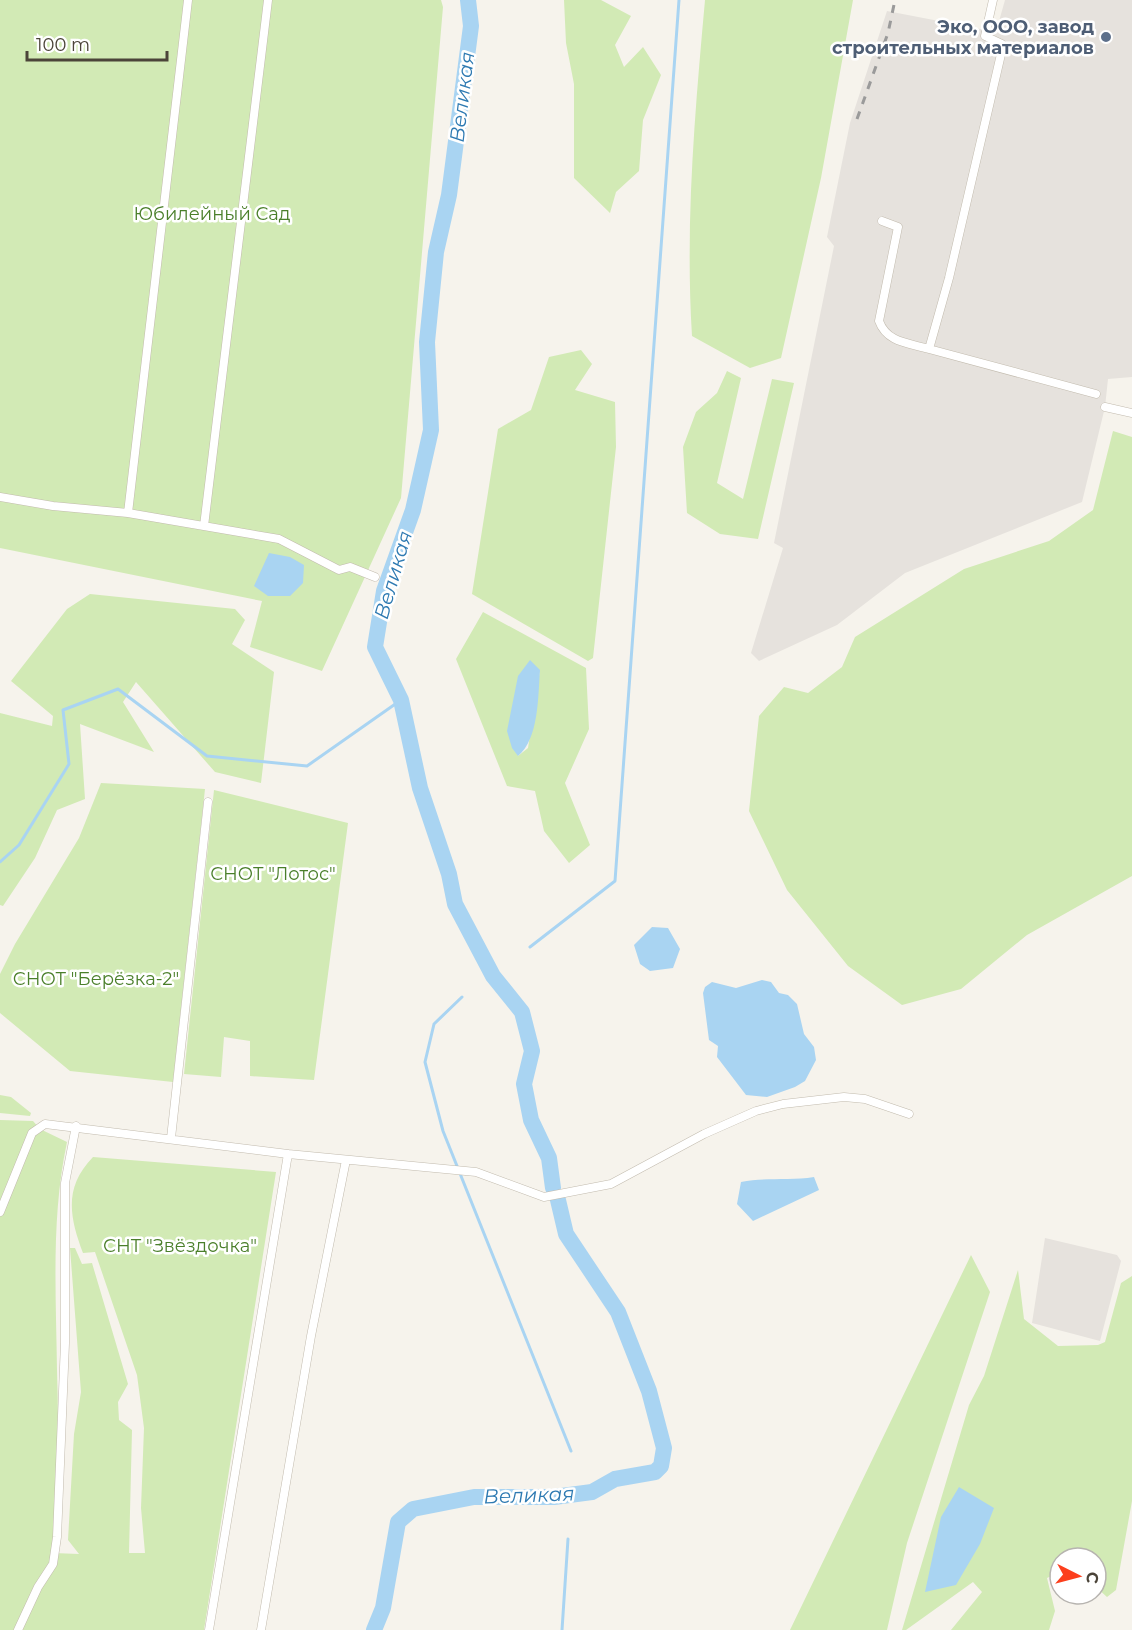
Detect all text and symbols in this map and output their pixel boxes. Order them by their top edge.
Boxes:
place label: Эко, ООО, завод строительных материалов [832,16,1094,59]
scale bar [27,24,166,62]
marker: Эко, ООО, завод строительных материалов [1099,30,1113,44]
text: 100 m [36,34,90,56]
water label: Великая [445,50,479,144]
park label: Юбилейный Сад [133,203,291,225]
water label: Великая [369,528,417,622]
park label: СНОТ "Лотос" [210,863,336,885]
park label: СНОТ "Берёзка-2" [13,968,179,990]
park label: СНТ "Звёздочка" [103,1235,257,1257]
water label: Великая [483,1481,575,1509]
north arrow [1048,1546,1108,1606]
text: С [1082,1571,1102,1585]

